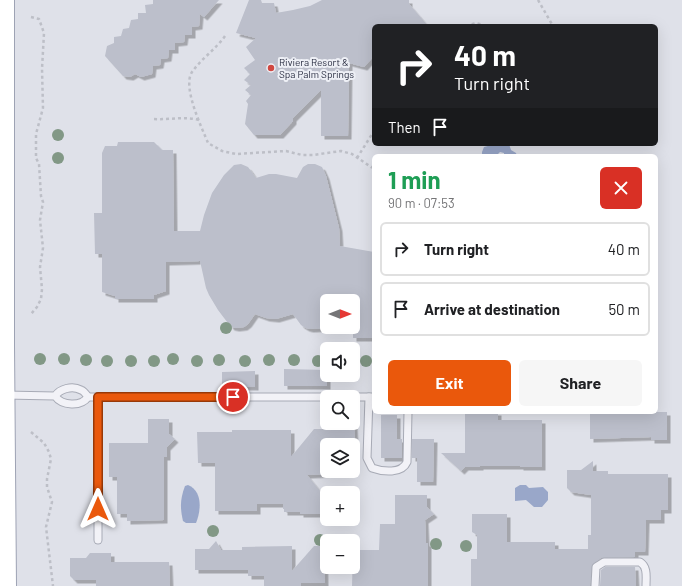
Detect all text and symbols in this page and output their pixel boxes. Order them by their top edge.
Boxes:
text: 40 m [454,38,516,72]
icon: right [388,40,440,92]
place label: Riviera Resort & Spa Palm Springs [279,56,354,80]
marker: Riviera Resort & Spa Palm Springs [266,63,276,73]
text: Turn right [454,72,530,94]
icon: arrive [429,116,451,138]
text: Then [388,118,421,136]
text: 1 min [388,165,441,194]
button: close [600,167,642,209]
text: 90 m · 07:53 [388,195,455,211]
icon: right [390,238,412,260]
text: Turn right [424,240,489,258]
text: 40 m [608,240,640,258]
north arrow [320,294,360,334]
map controls [320,294,360,574]
icon: arrive [390,298,412,320]
text: Arrive at destination [424,300,560,318]
text: 50 m [608,300,640,318]
button: sound [320,342,360,382]
button: Exit [388,360,511,406]
button: Share [519,360,642,406]
pin [216,380,250,414]
icon: arrive [222,386,244,408]
button: search [320,390,360,430]
button: layers [320,438,360,478]
button: + [320,486,360,526]
position arrow [77,488,119,530]
button: − [320,534,360,574]

